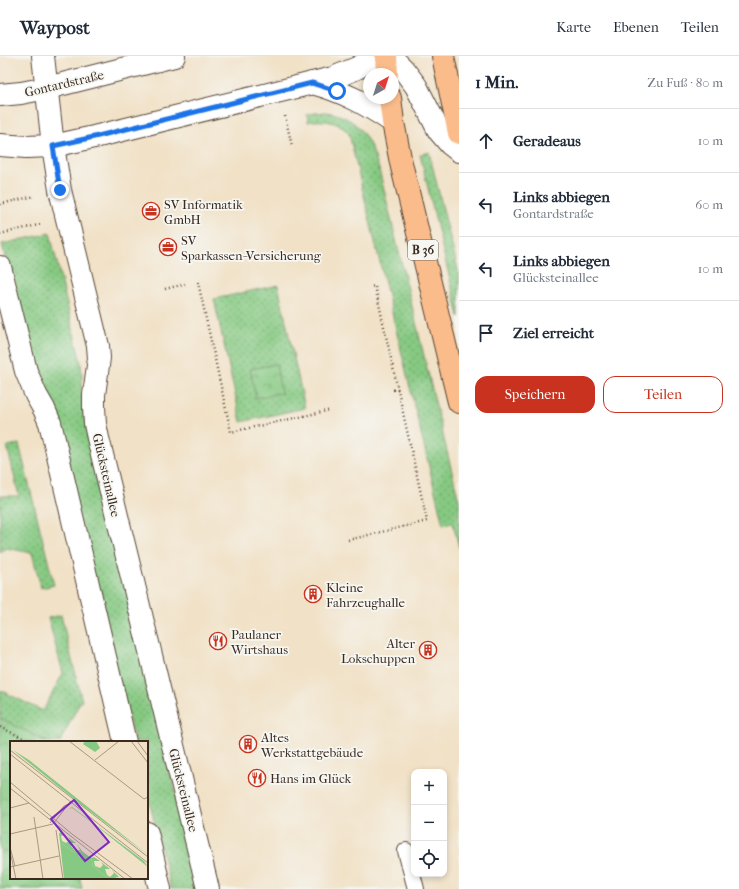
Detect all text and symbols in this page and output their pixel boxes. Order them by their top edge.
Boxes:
text: Waypost [20,17,90,39]
text: Karte [556,19,591,36]
text: Ebenen [613,19,659,36]
text: Teilen [681,19,719,36]
street label: Gontardstraße [23,67,106,100]
north arrow [363,68,399,104]
text: 1 Min. [475,72,518,92]
text: Zu Fuß · 80 m [647,75,723,90]
route start [328,82,346,100]
icon: ahead [475,130,497,152]
text: Geradeaus [513,132,581,150]
text: 10 m [698,133,723,148]
route end [51,181,69,199]
text: Links abbiegen [513,188,610,206]
icon: left [475,194,497,216]
place label: SV Informatik GmbH [164,197,243,227]
text: 60 m [695,197,723,212]
office icon: SV Informatik GmbH [141,201,161,221]
text: Gontardstraße [513,206,594,221]
place label: SV Sparkassen-Versicherung [181,233,322,263]
office icon: SV Sparkassen-Versicherung [158,237,178,257]
road number: B 36 [408,240,438,260]
text: Links abbiegen [513,252,610,270]
icon: left [475,258,497,280]
text: 10 m [698,261,723,276]
text: Glücksteinallee [513,270,599,285]
icon: arrive [475,322,497,344]
text: Ziel erreicht [513,324,594,342]
button: Speichern [475,376,595,413]
button: Teilen [603,376,723,413]
street label: Glücksteinallee [90,432,124,519]
place label: Kleine Fahrzeughalle [326,580,406,610]
building icon: Kleine Fahrzeughalle [303,584,323,604]
place label: Paulaner Wirtshaus [230,627,288,657]
restaurant icon: Paulaner Wirtshaus [208,631,228,651]
place label: Alter Lokschuppen [341,636,415,666]
building icon: Alter Lokschuppen [418,640,438,660]
place label: Altes Werkstattgebäude [260,730,364,760]
building icon: Altes Werkstattgebäude [238,734,258,754]
inset map [10,741,148,879]
street label: Glücksteinallee [166,747,201,834]
restaurant icon: Hans im Glück [247,768,267,788]
map controls [411,769,447,877]
button: + [411,769,447,805]
place label: Hans im Glück [270,771,352,786]
button: − [411,805,447,841]
button: locate [411,841,447,877]

